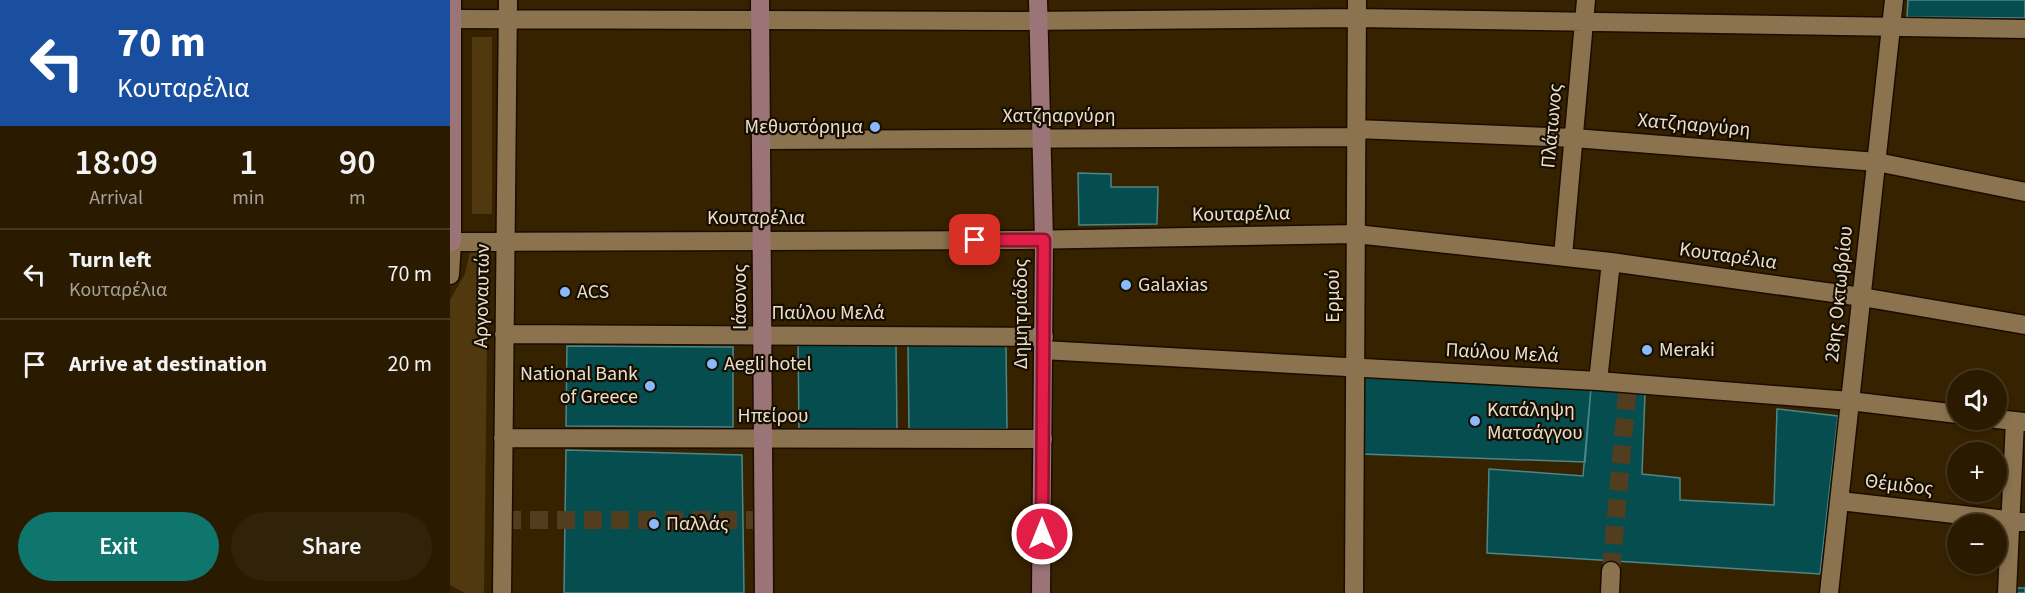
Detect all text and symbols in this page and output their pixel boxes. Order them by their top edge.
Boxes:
text: 70 m [117,13,206,73]
icon: left [18,24,96,102]
text: Κουταρέλια [117,69,249,108]
street label: Πλάτωνος [1534,82,1570,170]
street label: Χατζηαργύρη [1002,102,1116,130]
street label: Χατζηαργύρη [1636,106,1752,144]
place label: Μεθυστόρημα [745,113,863,141]
marker: Μεθυστόρημα [868,120,882,134]
text: 18:09 [74,137,158,188]
text: 1 [239,137,258,188]
text: 90 [339,137,376,188]
text: Arrival [89,184,143,212]
text: min [232,184,265,212]
text: m [349,184,366,212]
street label: Κουταρέλια [1192,199,1290,229]
street label: Κουταρέλια [707,204,805,232]
pin [949,214,1000,265]
icon: arrive [958,223,991,256]
street label: 28ης Οκτωβρίου [1818,224,1860,364]
street label: Κουταρέλια [1677,235,1779,277]
street label: Αργοναυτών [467,243,497,348]
text: Turn left [69,244,151,276]
icon: left [18,258,51,291]
text: 70 m [387,258,432,290]
street label: Δημητριάδος [1007,258,1035,369]
street label: Ιάσονος [726,264,754,330]
street label: Ερμού [1319,269,1347,323]
place label: Galaxias [1138,271,1208,299]
text: Κουταρέλια [69,276,167,304]
place label: ACS [577,278,609,306]
marker: Galaxias [1119,278,1133,292]
marker: ACS [558,285,572,299]
street label: Παύλου Μελά [771,299,885,327]
street label: Παύλου Μελά [1445,336,1559,370]
place label: Meraki [1659,336,1715,364]
marker: Meraki [1640,343,1654,357]
icon: arrive [18,348,51,381]
text: Arrive at destination [69,348,267,380]
text: 20 m [387,348,432,380]
place label: Aegli hotel [724,350,812,378]
marker: Aegli hotel [705,357,719,371]
place label: National Bank of Greece [520,360,638,411]
map controls [1947,370,2007,574]
button: sound [1947,370,2007,430]
marker: National Bank of Greece [643,379,657,393]
place label: Κατάληψη Ματσάγγου [1487,396,1583,447]
street label: Ηπείρου [738,402,808,430]
marker: Κατάληψη Ματσάγγου [1468,414,1482,428]
button: + [1947,442,2007,502]
street label: Θέμιδος [1863,467,1935,503]
position arrow [1010,502,1074,566]
place label: Παλλάς [666,510,729,538]
button: Exit [18,512,219,581]
button: Share [231,512,432,581]
button: − [1947,514,2007,574]
marker: Παλλάς [647,517,661,531]

